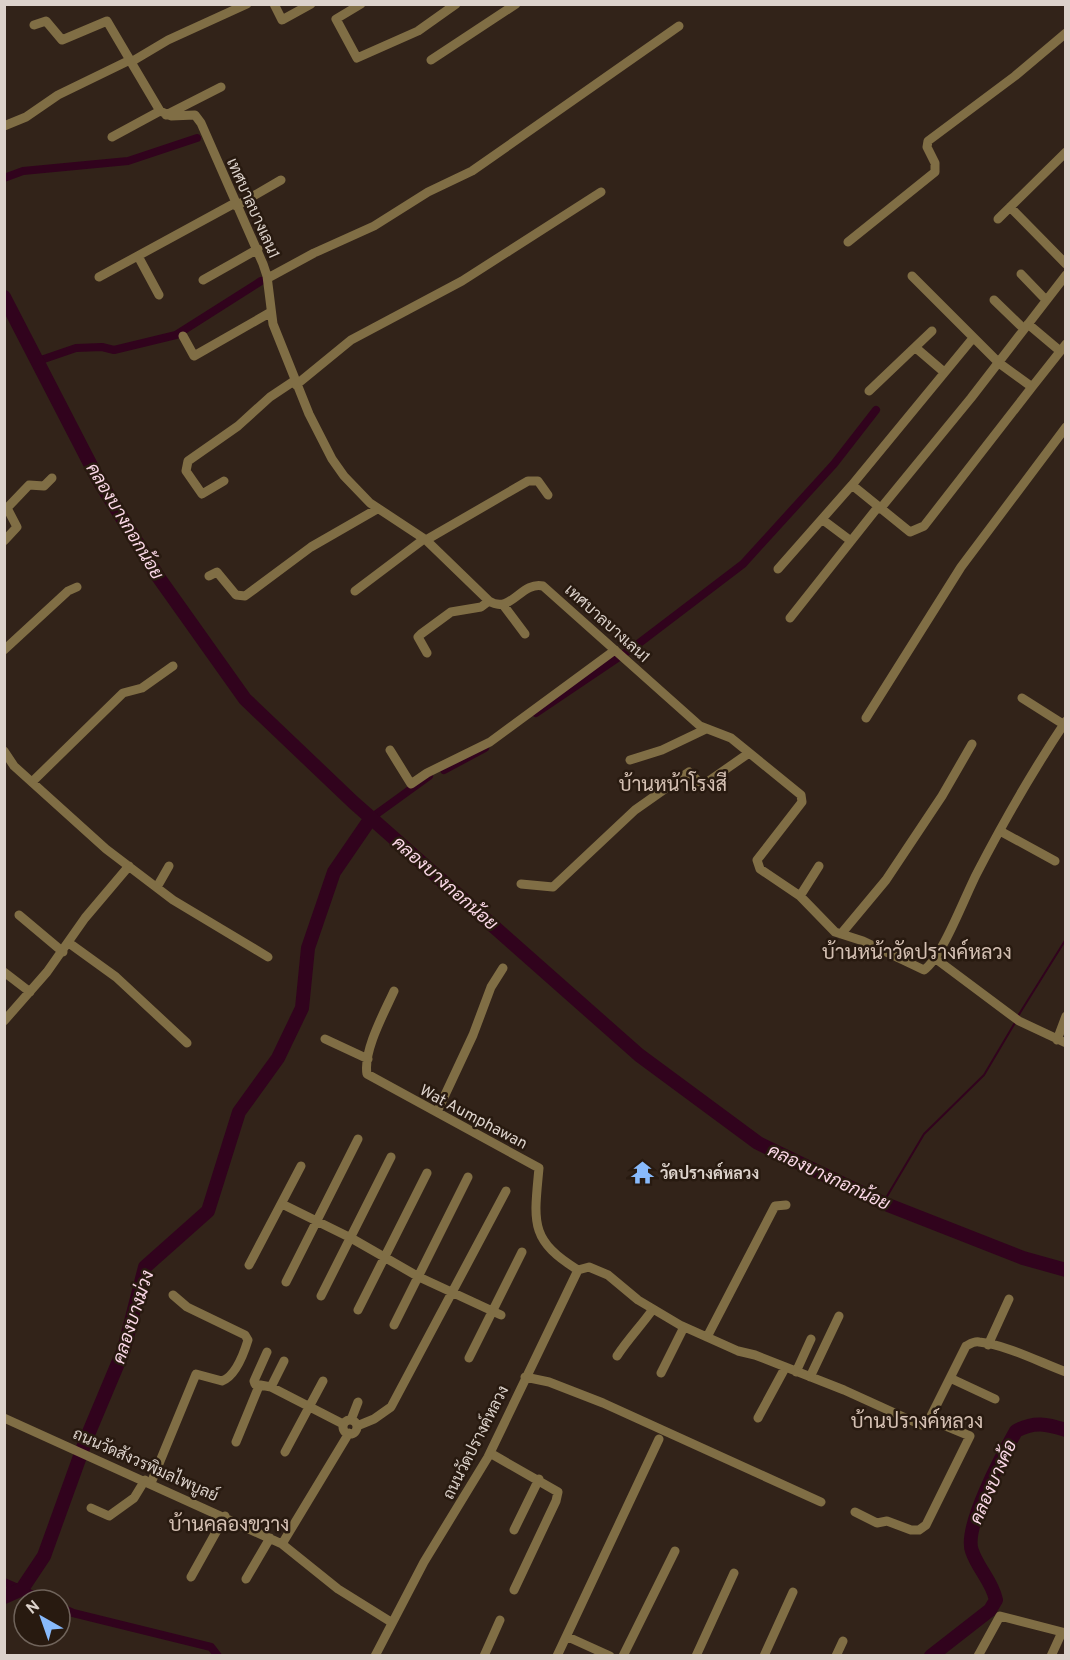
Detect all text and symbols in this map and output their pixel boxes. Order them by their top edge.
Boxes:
street label: เทศบาลบางเลน1 [221,155,283,262]
water label: คลองบางกอกน้อย [80,458,169,584]
street label: เทศบาลบางเลน1 [560,581,654,668]
district label: บ้านหน้าโรงสี [619,771,727,799]
water label: คลองบางกอกน้อย [387,831,503,936]
district label: บ้านหน้าวัดปรางค์หลวง [822,938,1012,967]
street label: Wat Aumphawan [416,1081,530,1155]
water label: คลองบางกอกน้อย [764,1138,894,1217]
temple icon: วัดปรางค์หลวง [629,1160,655,1186]
place label: วัดปรางค์หลวง [660,1162,759,1185]
water label: คลองบางม่วง [107,1267,160,1367]
street label: ถนนวัดปรางค์หลวง [436,1381,514,1503]
district label: บ้านปรางค์หลวง [851,1407,983,1436]
street label: ถนนวัดสังวรพิมลไพบูลย์ [69,1421,223,1507]
water label: คลองบางค้อ [964,1436,1023,1528]
district label: บ้านคลองขวาง [169,1512,289,1539]
north arrow [12,1588,72,1648]
text: N [23,1597,44,1619]

